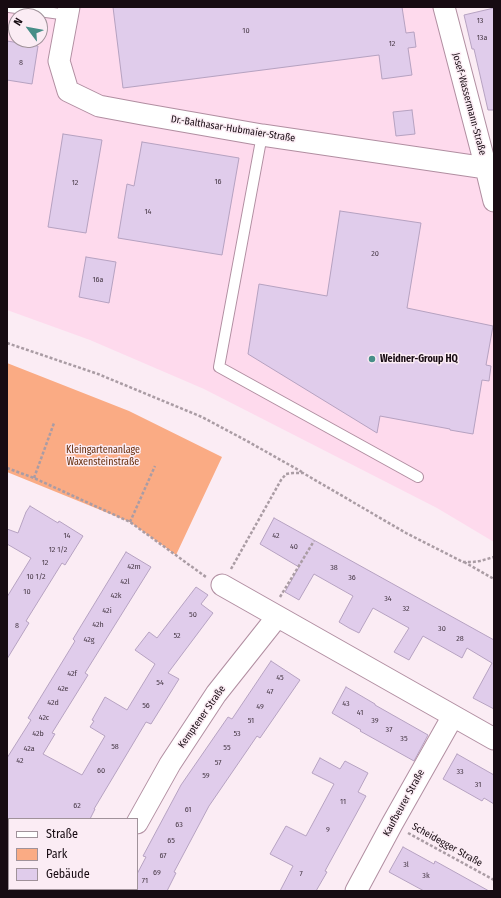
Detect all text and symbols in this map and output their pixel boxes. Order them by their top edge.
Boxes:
north arrow [8,8,48,48]
text: N [11,16,26,28]
house number: 13 [477,16,483,26]
house number: 10 [242,26,250,36]
house number: 13a [477,33,487,43]
house number: 12 [389,39,395,49]
street label: Josef-Wassermann-Straße [450,51,488,157]
house number: 8 [19,58,23,68]
street label: Dr.-Balthasar-Hubmaier-Straße [170,113,296,145]
house number: 16 [214,177,222,187]
house number: 12 [72,178,78,188]
house number: 14 [145,207,151,217]
house number: 20 [371,249,379,259]
house number: 16a [92,275,104,285]
place label: Weidner-Group HQ [380,353,458,365]
marker: Weidner-Group HQ [367,354,377,364]
park label: Kleingartenanlage Waxensteinstraße [66,444,140,468]
house number: 14 [64,531,70,541]
house number: 42 [272,531,280,541]
house number: 40 [290,542,298,552]
house number: 12 1/2 [49,545,67,555]
house number: 12 [42,558,48,568]
house number: 42m [127,562,141,572]
house number: 38 [330,563,338,573]
house number: 10 1/2 [26,572,46,582]
house number: 36 [348,573,356,583]
house number: 42l [120,577,130,587]
house number: 10 [23,587,31,597]
house number: 42k [110,591,122,601]
house number: 34 [384,594,392,604]
house number: 32 [402,604,410,614]
house number: 42i [102,606,112,616]
house number: 50 [189,610,197,620]
house number: 42h [92,620,104,630]
house number: 8 [15,621,19,631]
house number: 30 [438,624,446,634]
house number: 52 [173,631,181,641]
house number: 28 [456,634,464,644]
house number: 42g [84,635,94,645]
house number: 42f [67,669,77,679]
house number: 45 [276,673,284,683]
house number: 54 [156,678,164,688]
street label: Kemptener Straße [176,683,228,751]
house number: 42e [57,684,69,694]
house number: 47 [267,687,273,697]
house number: 42d [47,698,59,708]
house number: 43 [342,699,350,709]
house number: 56 [142,701,150,711]
house number: 49 [256,702,264,712]
house number: 41 [357,708,363,718]
house number: 42c [39,713,49,723]
house number: 51 [248,716,254,726]
house number: 39 [371,716,379,726]
house number: 37 [386,725,392,735]
house number: 42b [32,729,44,739]
house number: 53 [233,729,241,739]
house number: 35 [400,734,408,744]
house number: 58 [111,742,119,752]
house number: 55 [223,743,231,753]
house number: 42a [23,744,35,754]
house number: 42 [16,756,24,766]
house number: 57 [215,758,221,768]
house number: 60 [97,766,105,776]
house number: 33 [456,767,464,777]
street label: Kaufbeurer Straße [381,768,427,838]
house number: 59 [202,771,210,781]
house number: 31 [475,780,481,790]
house number: 11 [340,797,346,807]
house number: 62 [73,801,81,811]
house number: 61 [185,805,191,815]
legend [8,818,138,890]
house number: 63 [175,820,183,830]
street label: Scheidegger Straße [410,821,484,869]
house number: 9 [326,825,330,835]
text: Straße [46,827,78,841]
house number: 65 [167,836,175,846]
text: Park [46,847,67,861]
house number: 67 [159,851,167,861]
house number: 3l [403,860,409,870]
text: Gebäude [46,867,90,881]
house number: 69 [153,868,161,878]
house number: 7 [299,869,303,879]
house number: 3k [422,871,430,881]
house number: 71 [142,876,148,886]

